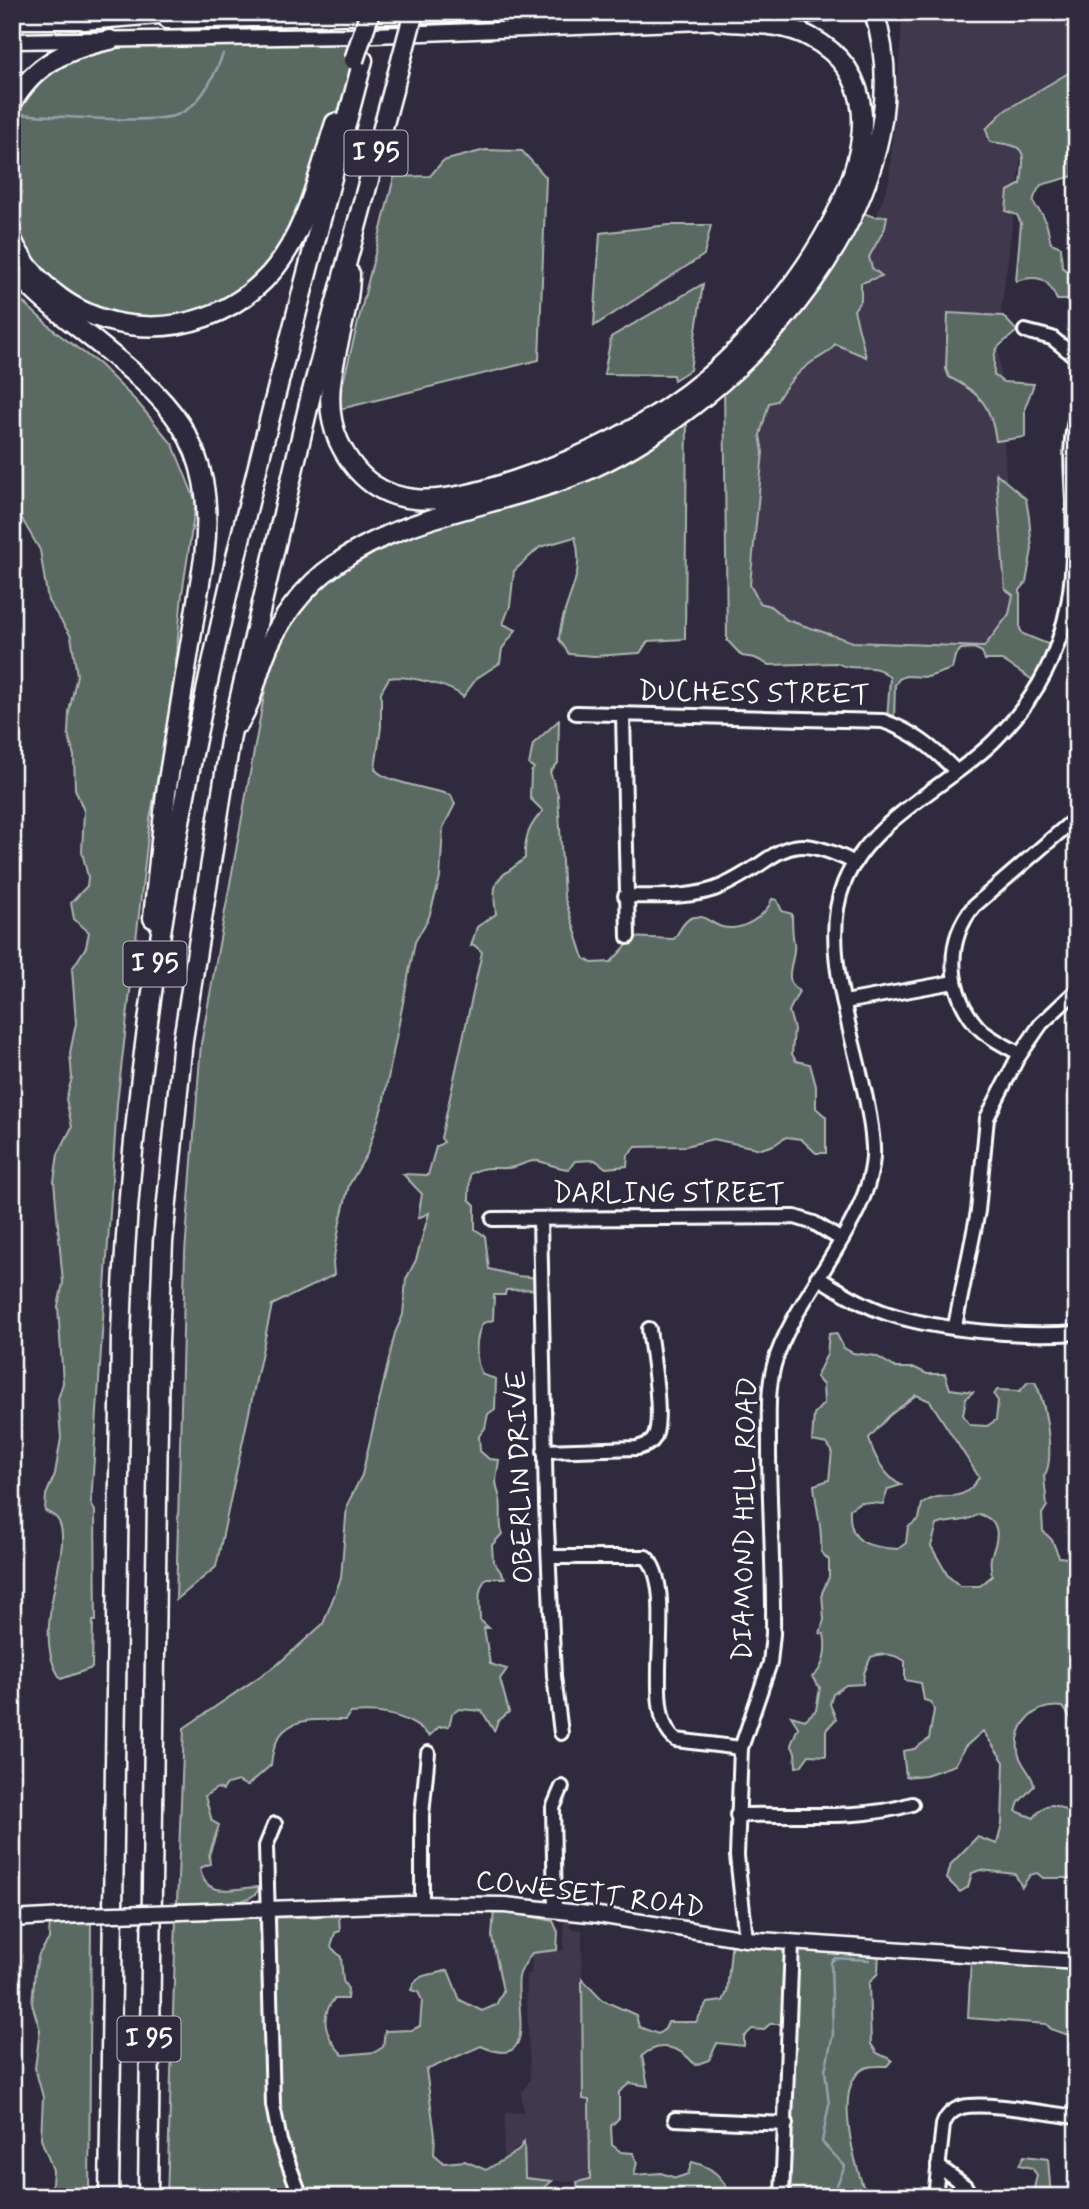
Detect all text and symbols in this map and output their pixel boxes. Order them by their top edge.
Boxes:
road number: I 95 [344,130,408,176]
street label: DUCHESS STREET [638,673,870,715]
road number: I 95 [124,942,186,987]
street label: DARLING STREET [553,1176,785,1213]
street label: OBERLIN DRIVE [499,1369,543,1585]
street label: DIAMOND HILL ROAD [725,1377,767,1661]
street label: COWESETT ROAD [473,1863,707,1927]
road number: I 95 [118,2016,180,2062]

